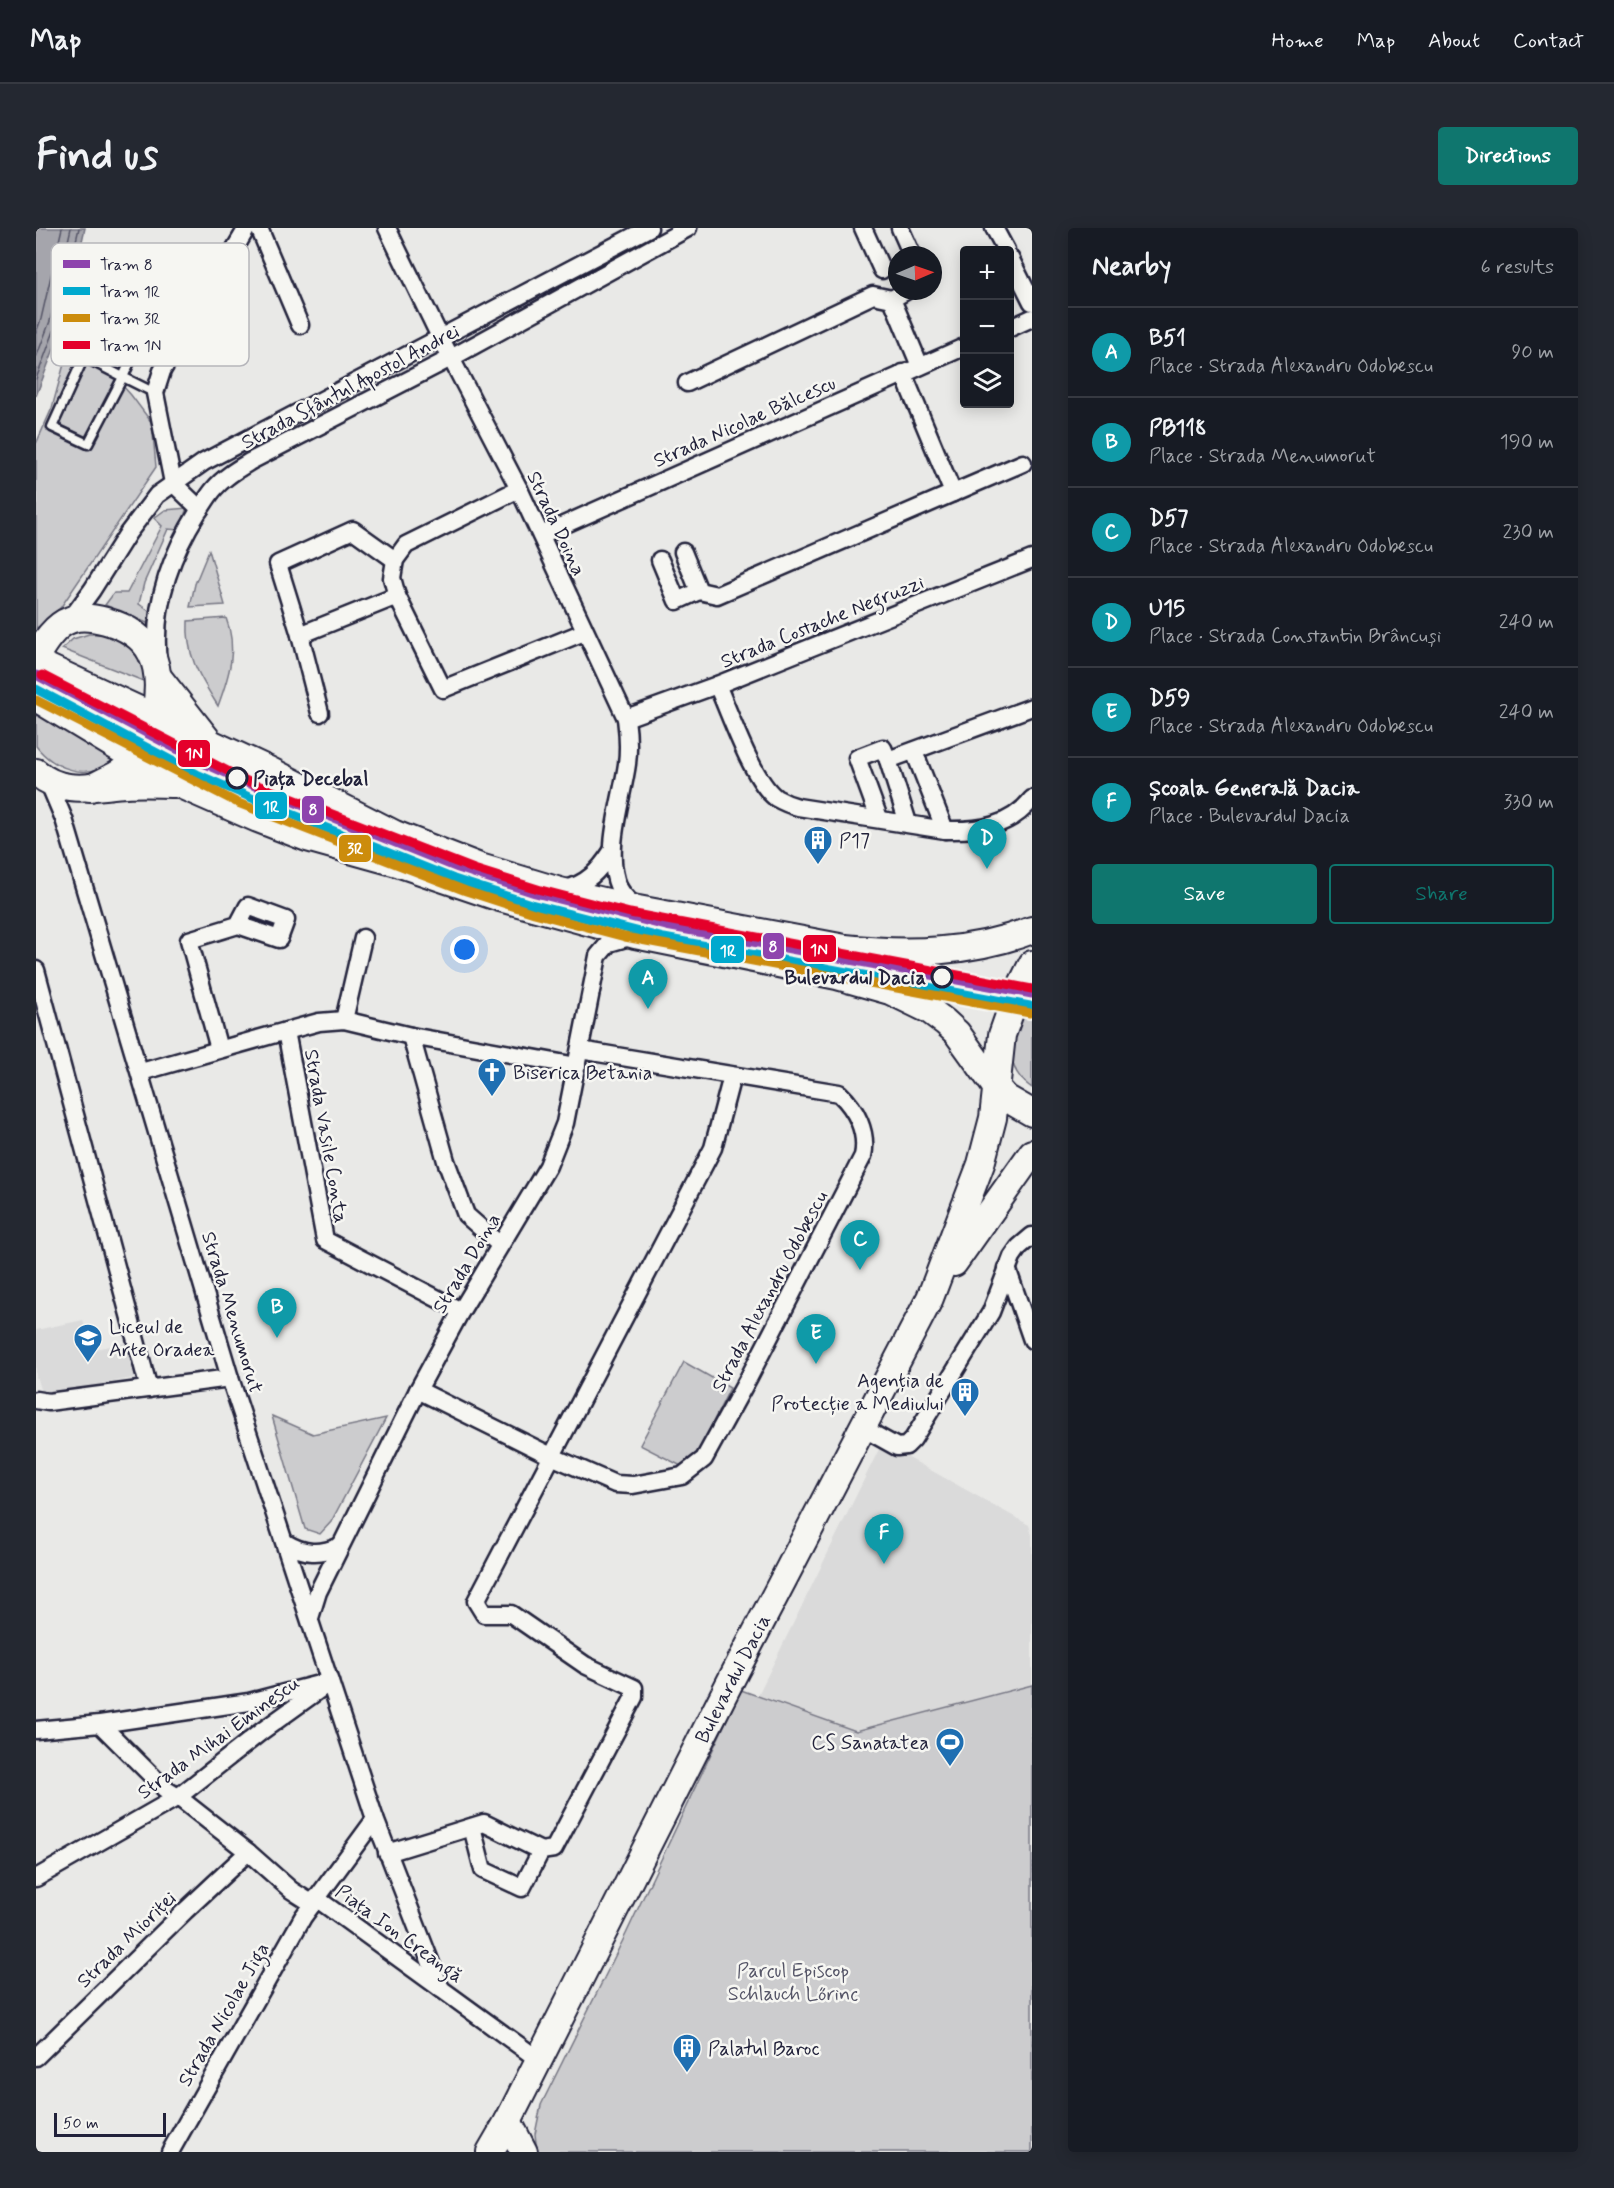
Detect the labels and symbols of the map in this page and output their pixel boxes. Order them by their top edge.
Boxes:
legend [51,243,249,366]
north arrow [888,246,942,300]
text: Tram 8 [100,255,153,276]
text: Tram 1R [100,282,160,303]
text: Tram 3R [100,309,160,330]
street label: Strada Sfântul Apostol Andrei [237,318,465,457]
text: Tram 1N [100,336,162,357]
street label: Strada Nicolae Bălcescu [649,370,840,475]
street label: Strada Doina [520,467,592,580]
street label: Strada Costache Negruzzi [717,569,929,677]
line badge: 1N [177,739,211,768]
text: 1N [185,744,203,765]
place label: Piața Decebal [253,766,368,793]
marker: Piața Decebal [226,767,248,789]
line badge: 1R [254,791,288,820]
line badge: 8 [301,795,325,824]
text: 1R [263,797,280,818]
text: 8 [308,800,318,821]
pin: D [968,820,1006,869]
building icon: P17 [802,824,834,866]
place label: P17 [839,828,870,855]
line badge: 3R [338,834,372,863]
text: 3R [347,839,364,860]
line badge: 8 [762,932,785,960]
line badge: 1N [802,934,837,963]
your location [450,935,479,964]
line badge: 1R [710,935,745,964]
text: 8 [768,937,778,958]
text: 1N [810,940,828,961]
text: 1R [720,941,737,962]
pin: A [628,960,668,1009]
place label: Bulevardul Dacia [784,965,926,992]
marker: Bulevardul Dacia [931,966,953,988]
street label: Strada Vasile Conta [297,1047,354,1225]
church icon: Biserica Betania [476,1056,508,1098]
place label: Biserica Betania [513,1060,652,1087]
street label: Strada Alexandru Odobescu [706,1186,835,1397]
street label: Strada Doina [427,1209,508,1319]
pin: C [840,1220,880,1270]
street label: Strada Menumorut [194,1228,269,1397]
pin: B [258,1288,296,1338]
place label: Liceul de Arte Oradea [109,1314,215,1364]
pin: E [796,1314,836,1364]
school or university icon: Liceul de Arte Oradea [72,1322,104,1364]
place label: Agenția de Protecție a Mediului [771,1368,944,1418]
building icon: Agenția de Protecție a Mediului [949,1376,981,1418]
pin: F [864,1514,904,1564]
street label: Bulevardul Dacia [689,1610,778,1748]
street label: Strada Mihai Eminescu [132,1670,305,1806]
sports icon: CS Sanatatea [934,1726,966,1768]
place label: CS Sanatatea [811,1730,929,1757]
street label: Piața Ion Creangă [328,1879,469,1991]
street label: Strada Mioriței [71,1886,183,1995]
street label: Strada Nicolae Jiga [172,1938,278,2093]
park label: Parcul Episcop Schlauch Lőrinc [728,1958,858,2008]
building icon: Palatul Baroc [671,2032,703,2074]
place label: Palatul Baroc [708,2036,820,2063]
scale bar [54,2110,166,2138]

